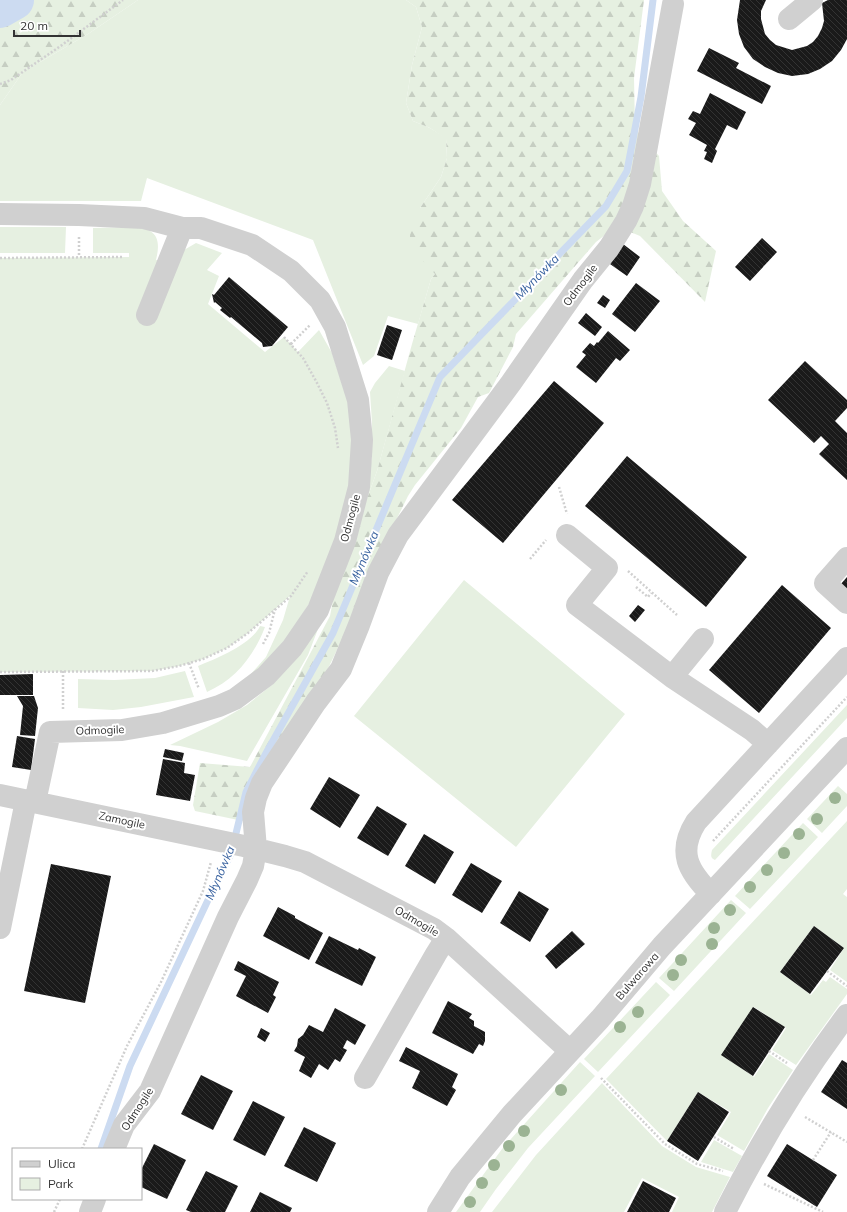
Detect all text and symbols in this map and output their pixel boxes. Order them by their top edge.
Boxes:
scale bar [14,12,80,38]
text: 20 m [20,18,48,33]
water label: Młynówka [511,251,562,302]
street label: Odmogile [560,261,600,309]
street label: Odmogile [337,493,363,543]
water label: Młynówka [345,529,382,587]
street label: Odmogile [75,722,125,738]
street label: Zamogile [98,808,146,832]
water label: Młynówka [201,844,238,902]
street label: Odmogile [392,903,442,939]
street label: Bulwarowa [612,949,662,1003]
street label: Odmogile [118,1085,156,1133]
legend [12,1148,142,1200]
text: Ulica [48,1156,76,1171]
text: Park [48,1176,74,1191]

